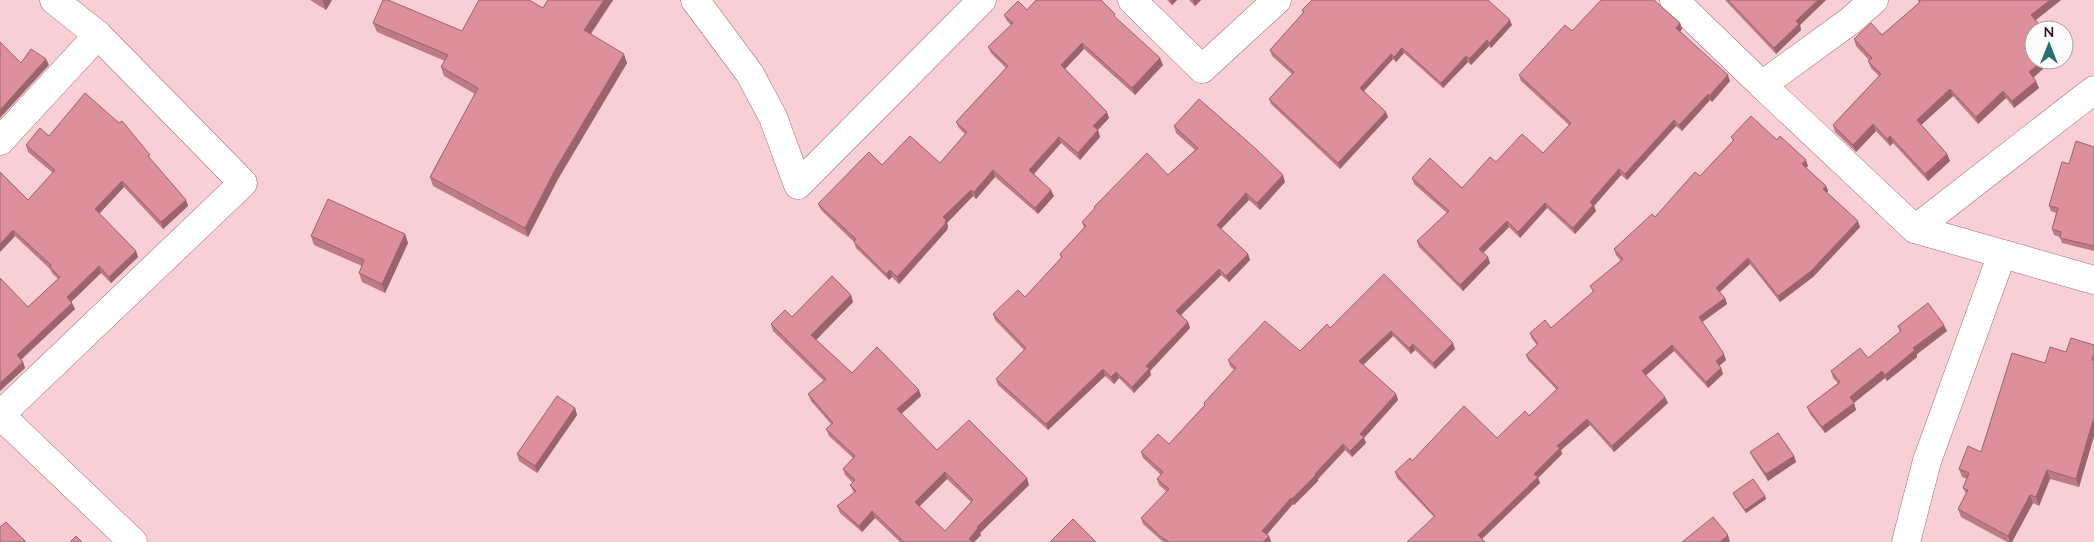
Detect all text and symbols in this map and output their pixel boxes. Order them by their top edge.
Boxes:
north arrow [2024,20,2074,70]
text: N [2044,23,2054,40]

